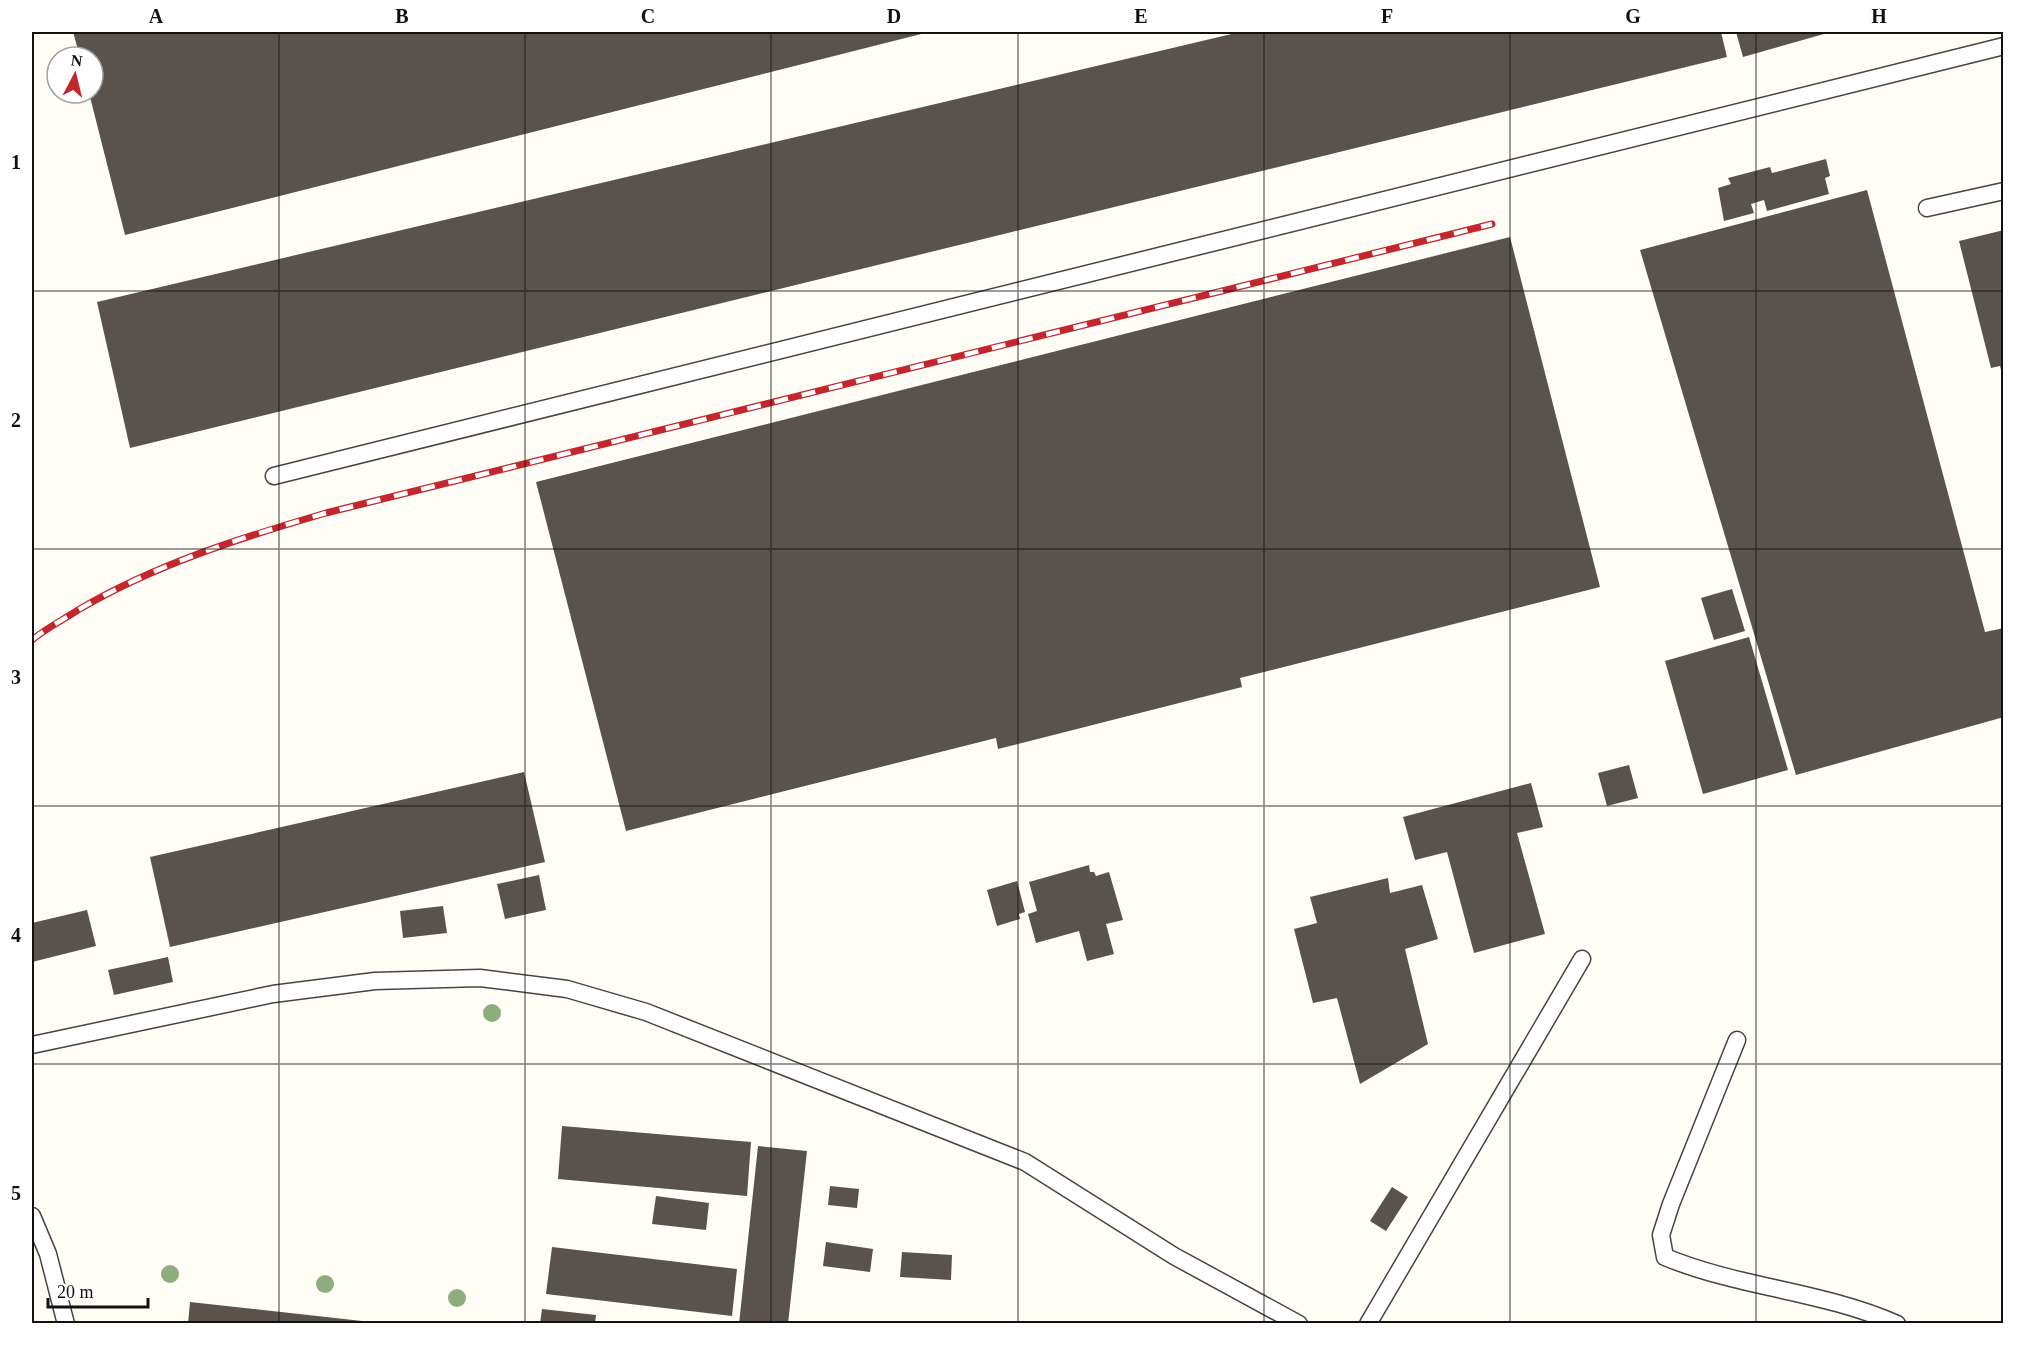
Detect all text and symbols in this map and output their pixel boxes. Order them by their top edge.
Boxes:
text: A [149,5,164,27]
text: B [395,5,409,27]
text: C [641,5,655,27]
text: D [887,5,901,27]
text: E [1134,5,1148,27]
text: F [1381,5,1393,27]
text: G [1625,5,1641,27]
text: H [1871,5,1887,27]
north arrow [45,45,105,105]
text: N [70,51,84,70]
text: 1 [11,151,21,173]
text: 2 [11,409,21,431]
text: 3 [11,666,21,688]
text: 4 [11,924,21,946]
text: 5 [11,1182,21,1204]
scale bar [48,1271,148,1309]
text: 20 m [57,1282,94,1302]

